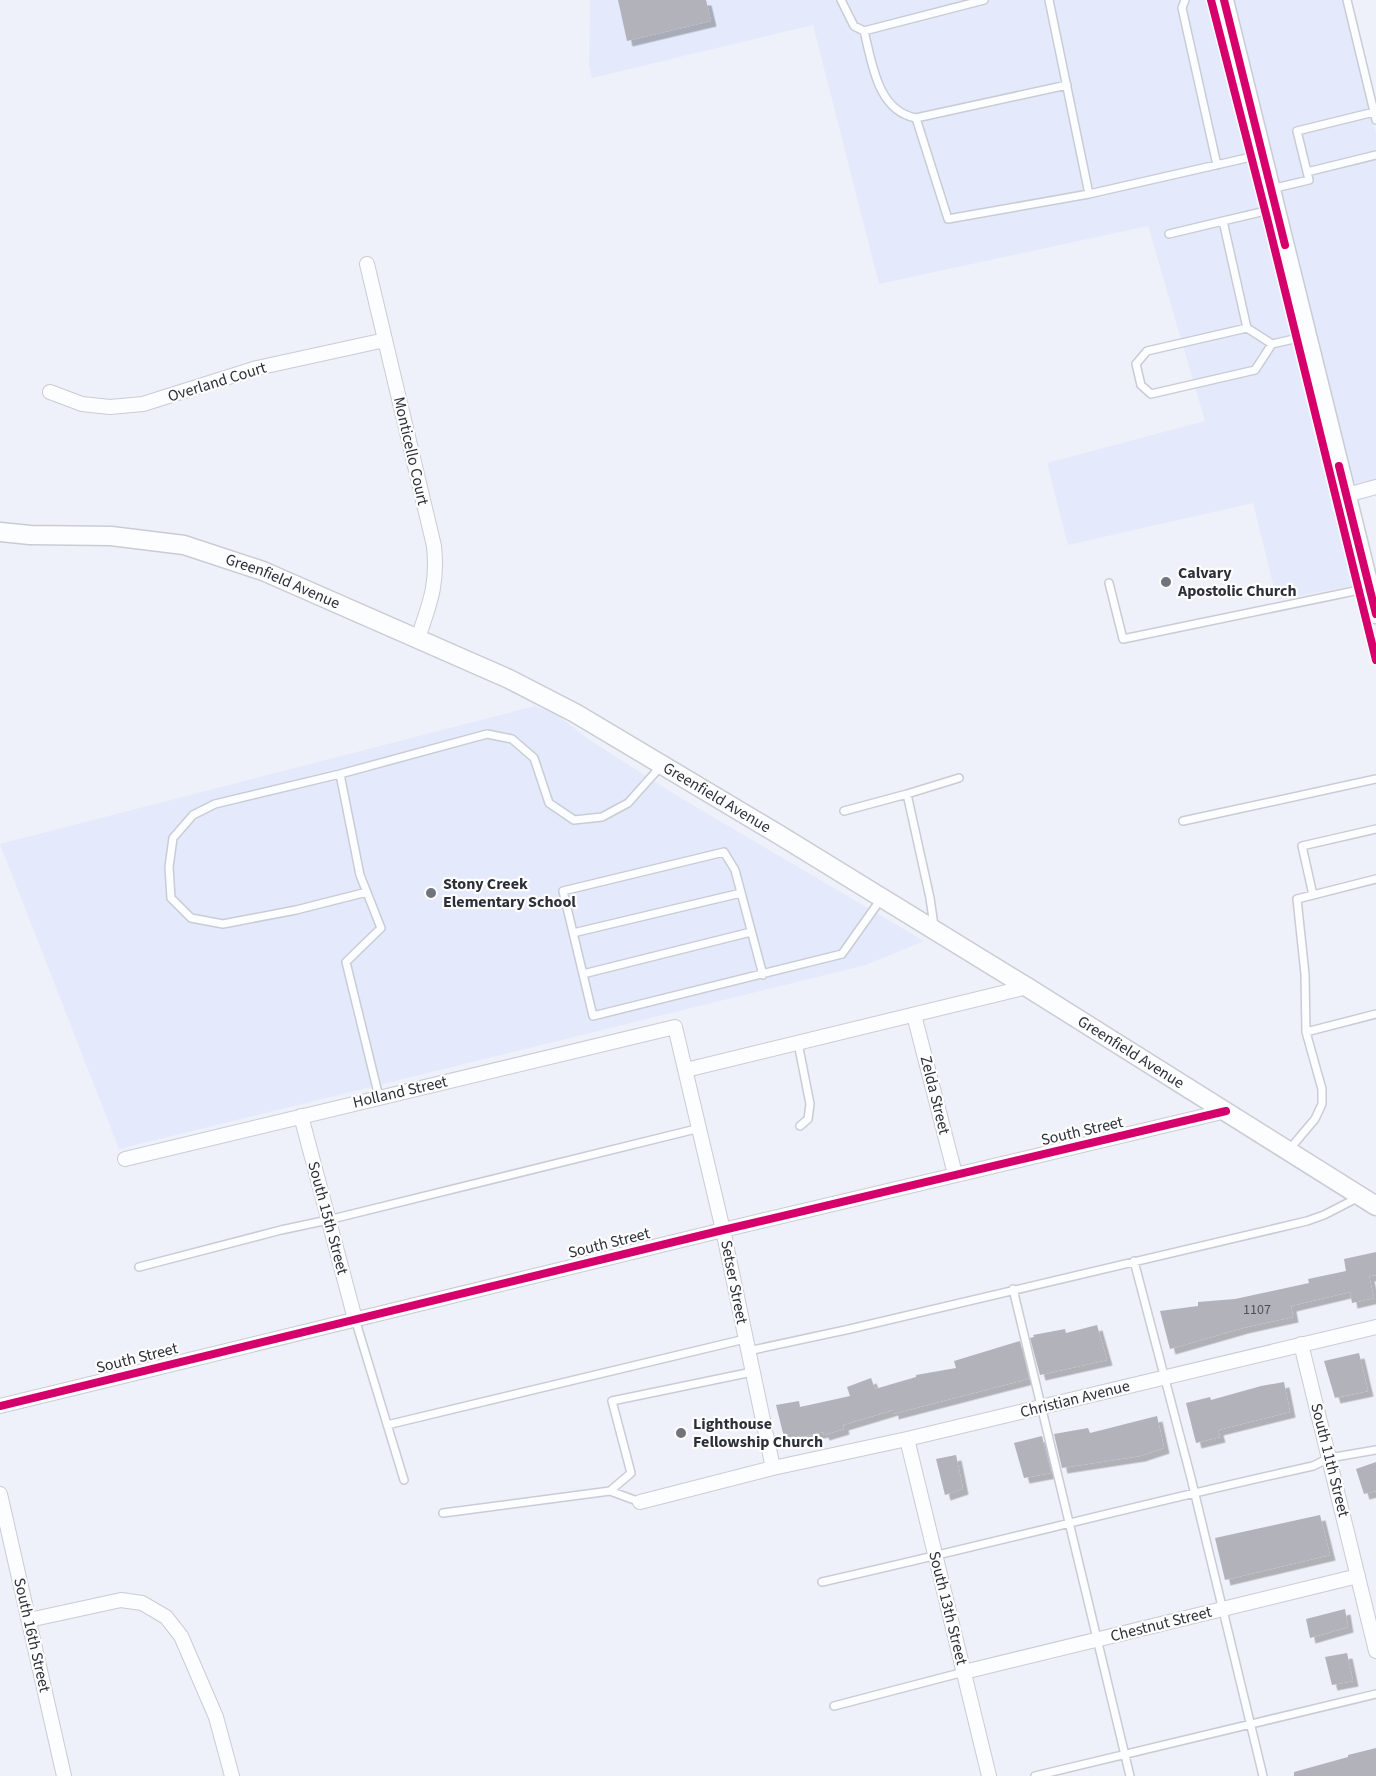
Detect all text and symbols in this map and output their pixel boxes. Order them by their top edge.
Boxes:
street label: Overland Court [165,356,270,407]
street label: Monticello Court [388,395,434,508]
street label: Greenfield Avenue [223,548,344,615]
place label: Calvary Apostolic Church [1177,562,1297,602]
marker: Calvary Apostolic Church [1159,575,1173,589]
street label: Greenfield Avenue [659,757,775,838]
place label: Stony Creek Elementary School [443,873,576,913]
marker: Stony Creek Elementary School [424,886,438,900]
street label: Greenfield Avenue [1073,1010,1188,1094]
street label: Zelda Street [915,1053,956,1137]
street label: Holland Street [351,1070,450,1114]
street label: South Street [1039,1111,1126,1151]
street label: South 15th Street [302,1159,354,1278]
street label: South Street [566,1222,653,1264]
street label: Setser Street [715,1238,753,1326]
house number: 1107 [1243,1300,1271,1320]
street label: South Street [94,1337,181,1379]
street label: Christian Avenue [1018,1375,1132,1423]
street label: South 11th Street [1305,1401,1355,1520]
place label: Lighthouse Fellowship Church [693,1413,823,1453]
marker: Lighthouse Fellowship Church [674,1426,688,1440]
street label: South 13th Street [923,1549,973,1668]
street label: South 16th Street [8,1576,56,1695]
street label: Chestnut Street [1108,1601,1215,1647]

